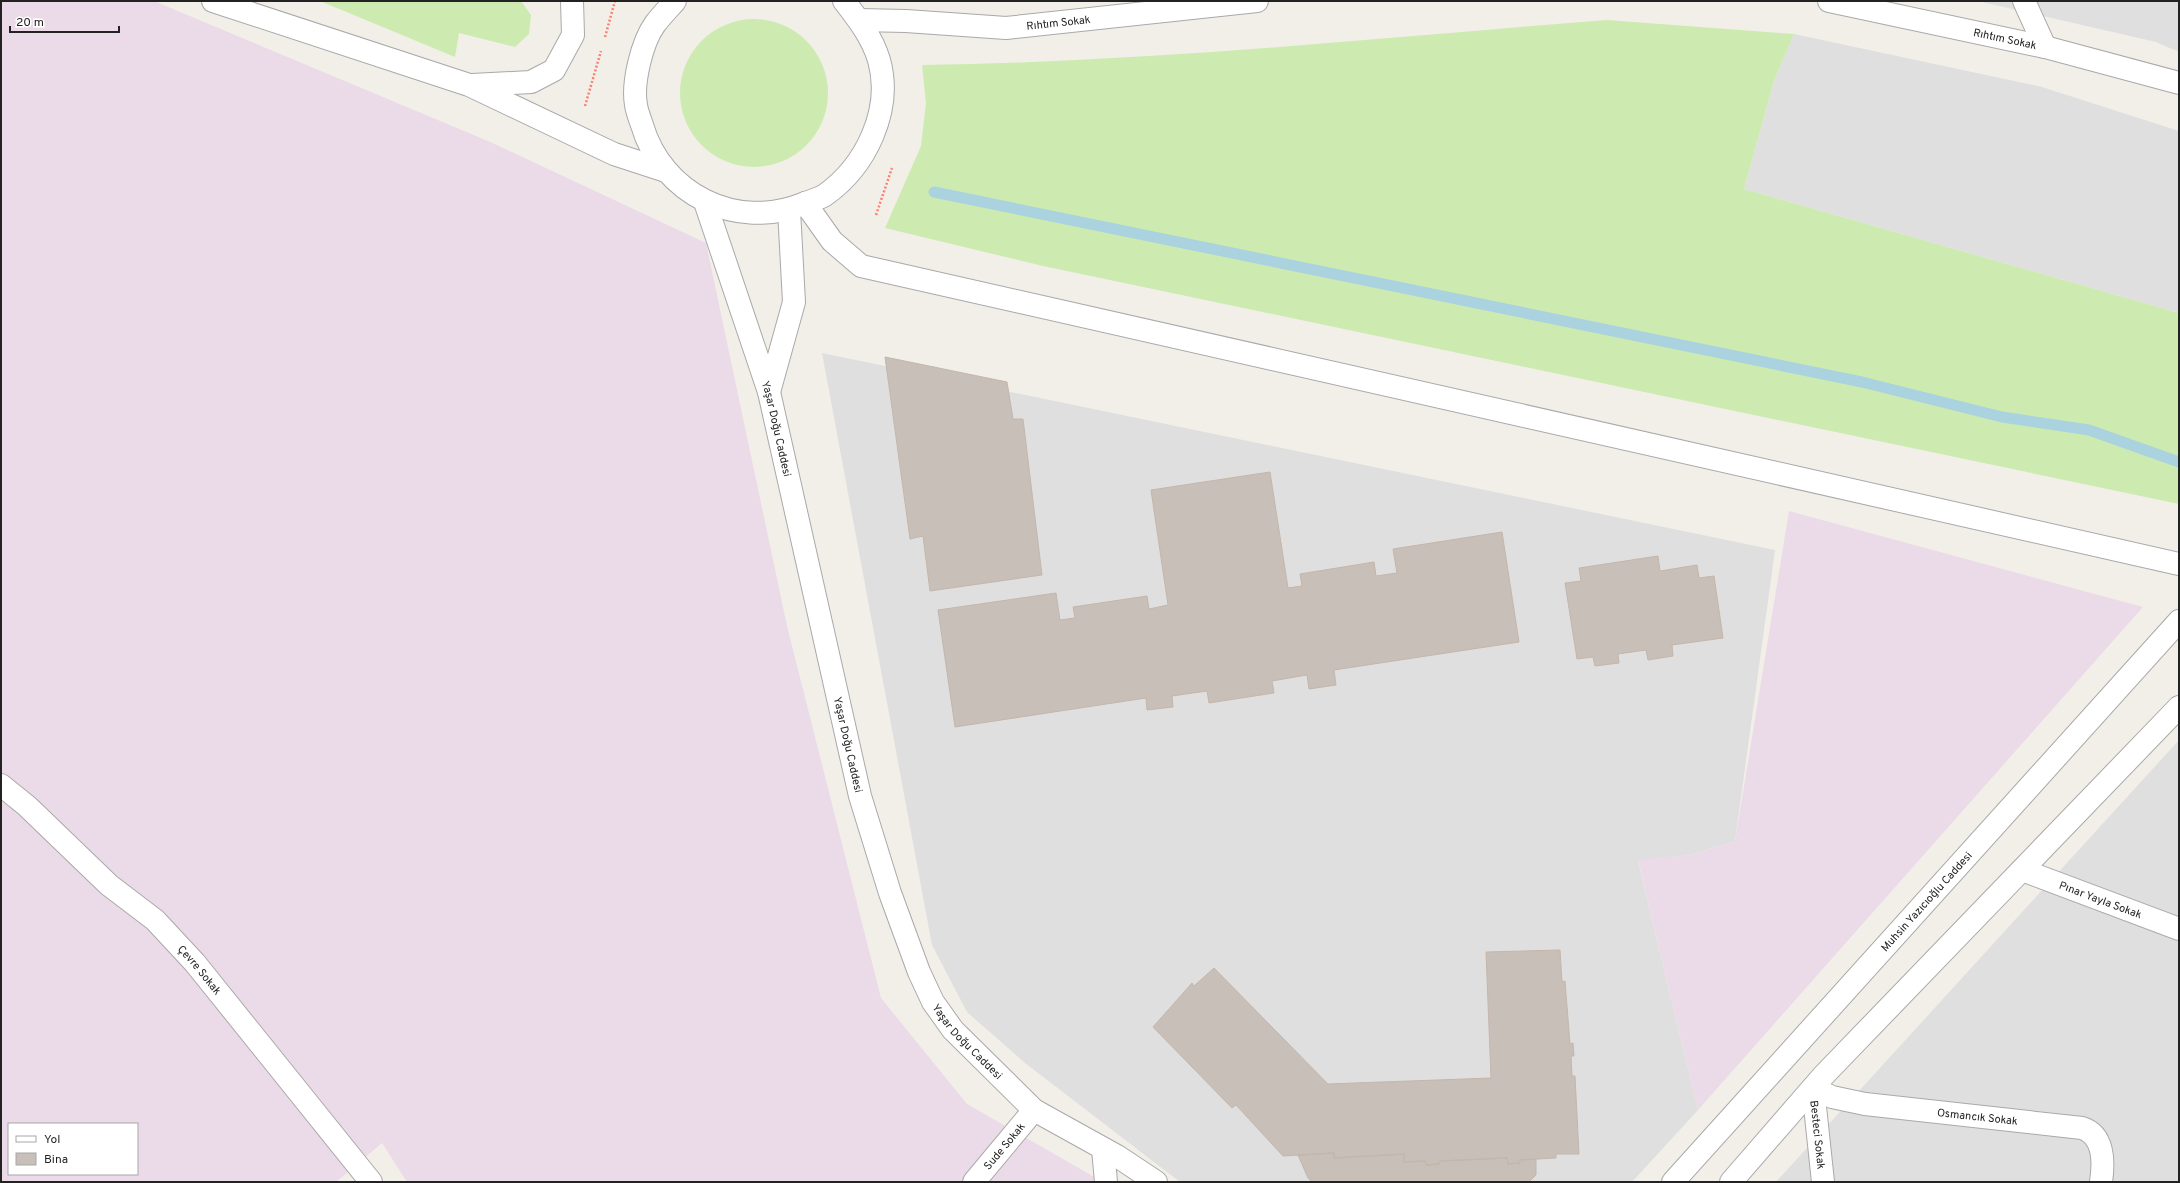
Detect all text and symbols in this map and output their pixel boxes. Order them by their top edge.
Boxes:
scale bar [10,8,119,34]
street label: Rıhtım Sokak [1026,13,1091,34]
text: 20 m [16,15,44,31]
street label: Rıhtım Sokak [1972,26,2038,53]
street label: Yaşar Doğu Caddesi [758,379,794,478]
street label: Yaşar Doğu Caddesi [830,696,865,794]
street label: Muhsin Yazıcıoğlu Caddesi [1878,849,1976,955]
street label: Pınar Yayla Sokak [2057,879,2144,922]
street label: Çevre Sokak [174,943,224,998]
street label: Yaşar Doğu Caddesi [929,1001,1005,1083]
street label: Besteci Sokak [1806,1100,1828,1170]
street label: Osmancık Sokak [1936,1106,2019,1129]
street label: Sude Sokak [981,1120,1029,1173]
legend [8,1123,138,1175]
text: Yol [44,1132,60,1148]
text: Bina [44,1152,68,1168]

